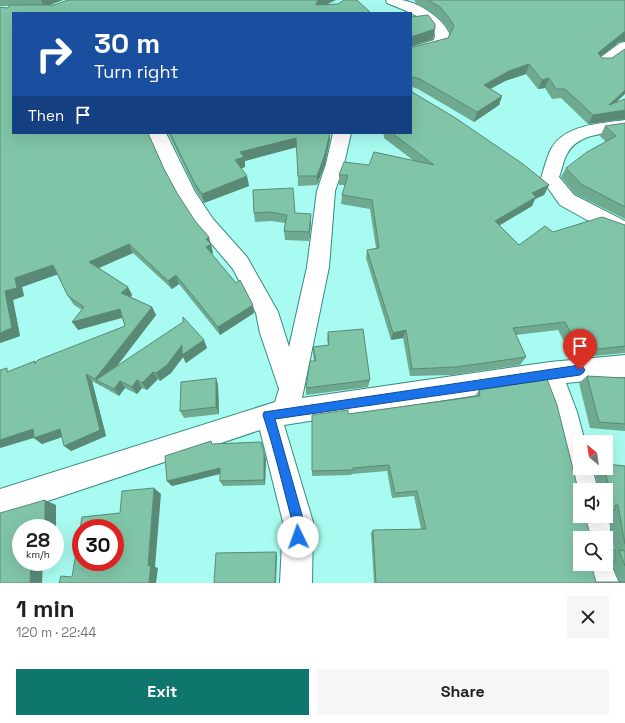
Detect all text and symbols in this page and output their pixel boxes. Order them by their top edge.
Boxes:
text: 30 m [94,25,160,61]
icon: right [28,28,80,80]
text: Turn right [94,60,178,83]
icon: arrive [72,104,94,126]
text: Then [28,106,64,125]
pin [563,329,597,370]
icon: arrive [569,335,591,357]
north arrow [573,435,613,475]
map controls [573,435,613,571]
button: sound [573,483,613,523]
position arrow [277,516,319,558]
speed limit sign: 30 [72,519,124,571]
text: 28 [26,527,50,553]
button: search [573,531,613,571]
text: km/h [26,548,50,561]
text: 1 min [16,593,75,624]
button: close [567,596,609,638]
text: 120 m · 22:44 [16,624,96,641]
button: Exit [16,669,309,715]
button: Share [317,669,609,715]

